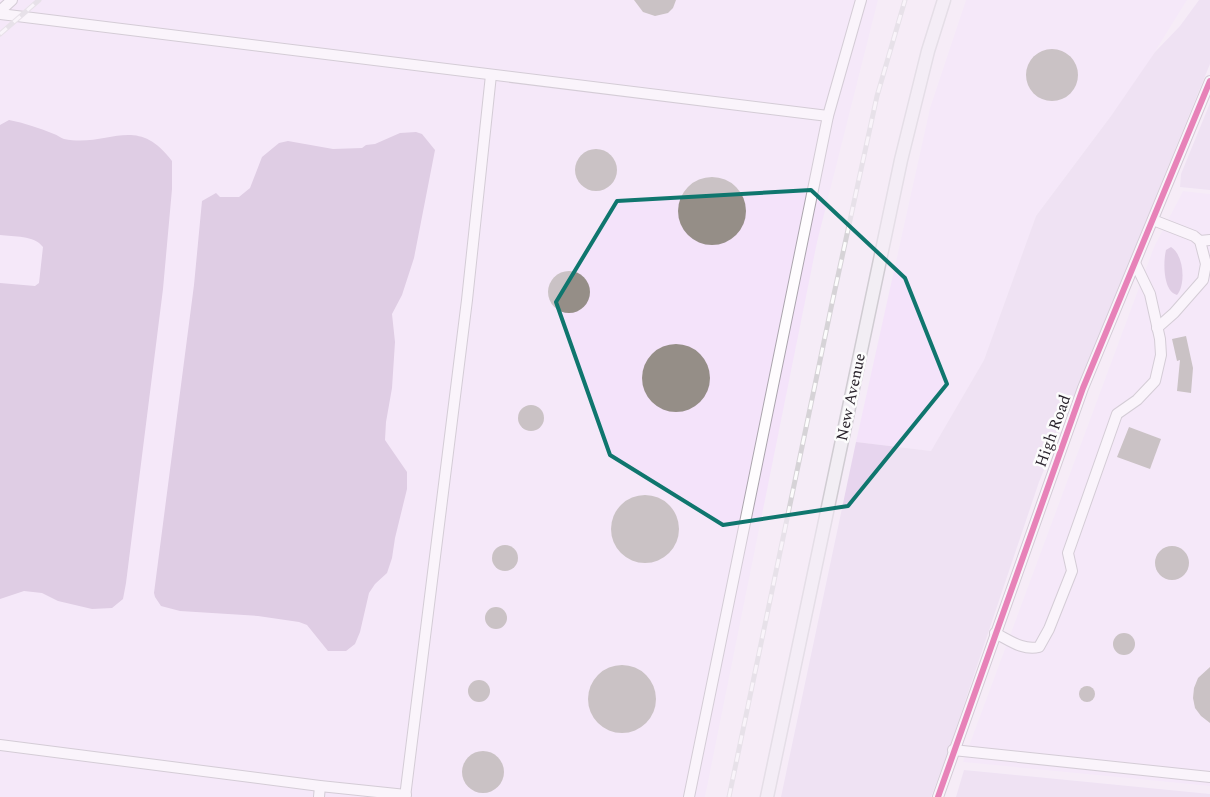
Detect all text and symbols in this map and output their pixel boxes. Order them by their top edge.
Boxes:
street label: New Avenue [830,351,872,443]
street label: High Road [1029,391,1077,471]

